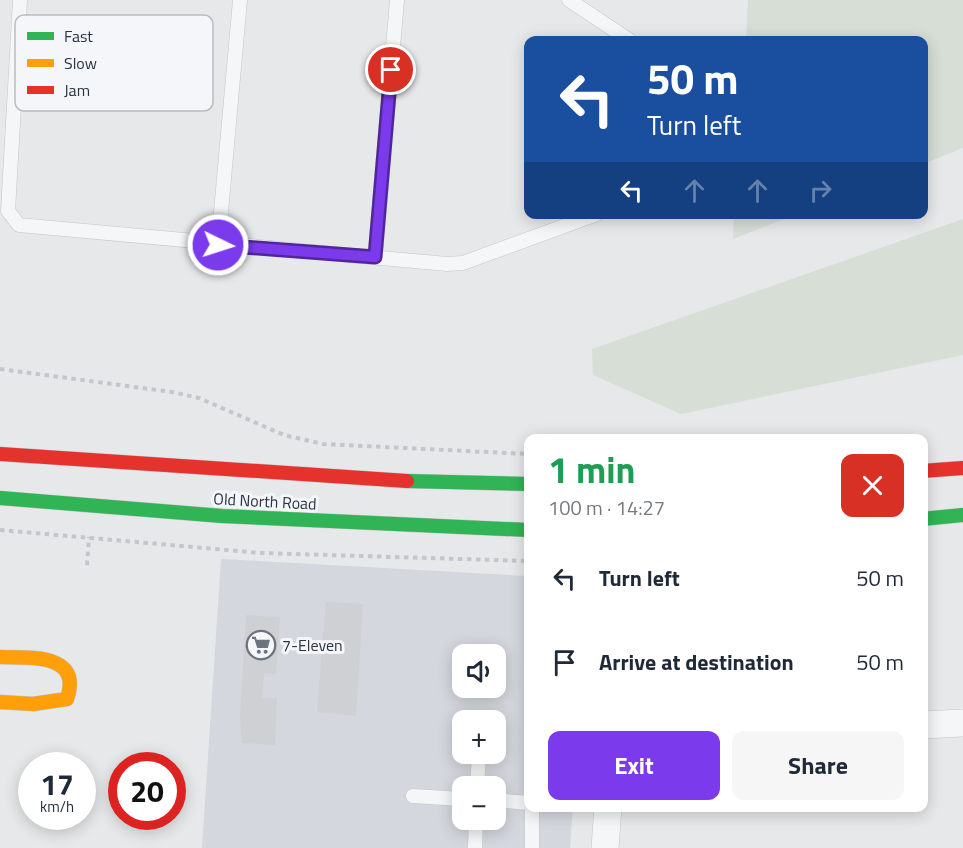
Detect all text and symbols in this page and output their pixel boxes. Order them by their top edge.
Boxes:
legend [15,15,213,111]
text: Fast [64,24,93,48]
pin [365,44,416,95]
text: 50 m [647,46,739,110]
text: Slow [64,51,97,75]
icon: arrive [374,53,407,86]
icon: left [548,60,626,138]
text: Jam [64,78,90,102]
text: Turn left [647,104,741,145]
icon: left [615,174,648,207]
icon: ahead [678,174,711,207]
icon: ahead [741,174,774,207]
icon: right [804,174,837,207]
position arrow [186,213,250,277]
text: 1 min [548,442,635,497]
button: close [841,454,904,517]
street label: Old North Road [213,486,317,516]
text: 100 m · 14:27 [548,492,665,523]
text: Turn left [599,561,680,595]
text: 50 m [856,561,904,595]
icon: left [548,562,581,595]
supermarket icon: 7-Eleven [245,629,277,661]
place label: 7-Eleven [282,633,343,657]
map controls [452,644,506,830]
button: sound [452,644,506,698]
text: Arrive at destination [599,645,794,679]
text: 50 m [856,645,904,679]
icon: arrive [548,646,581,679]
button: + [452,710,506,764]
button: Exit [548,731,720,800]
button: Share [732,731,904,800]
speed limit sign: 20 [108,752,186,830]
text: 17 [40,761,74,807]
button: − [452,776,506,830]
text: km/h [40,795,74,818]

